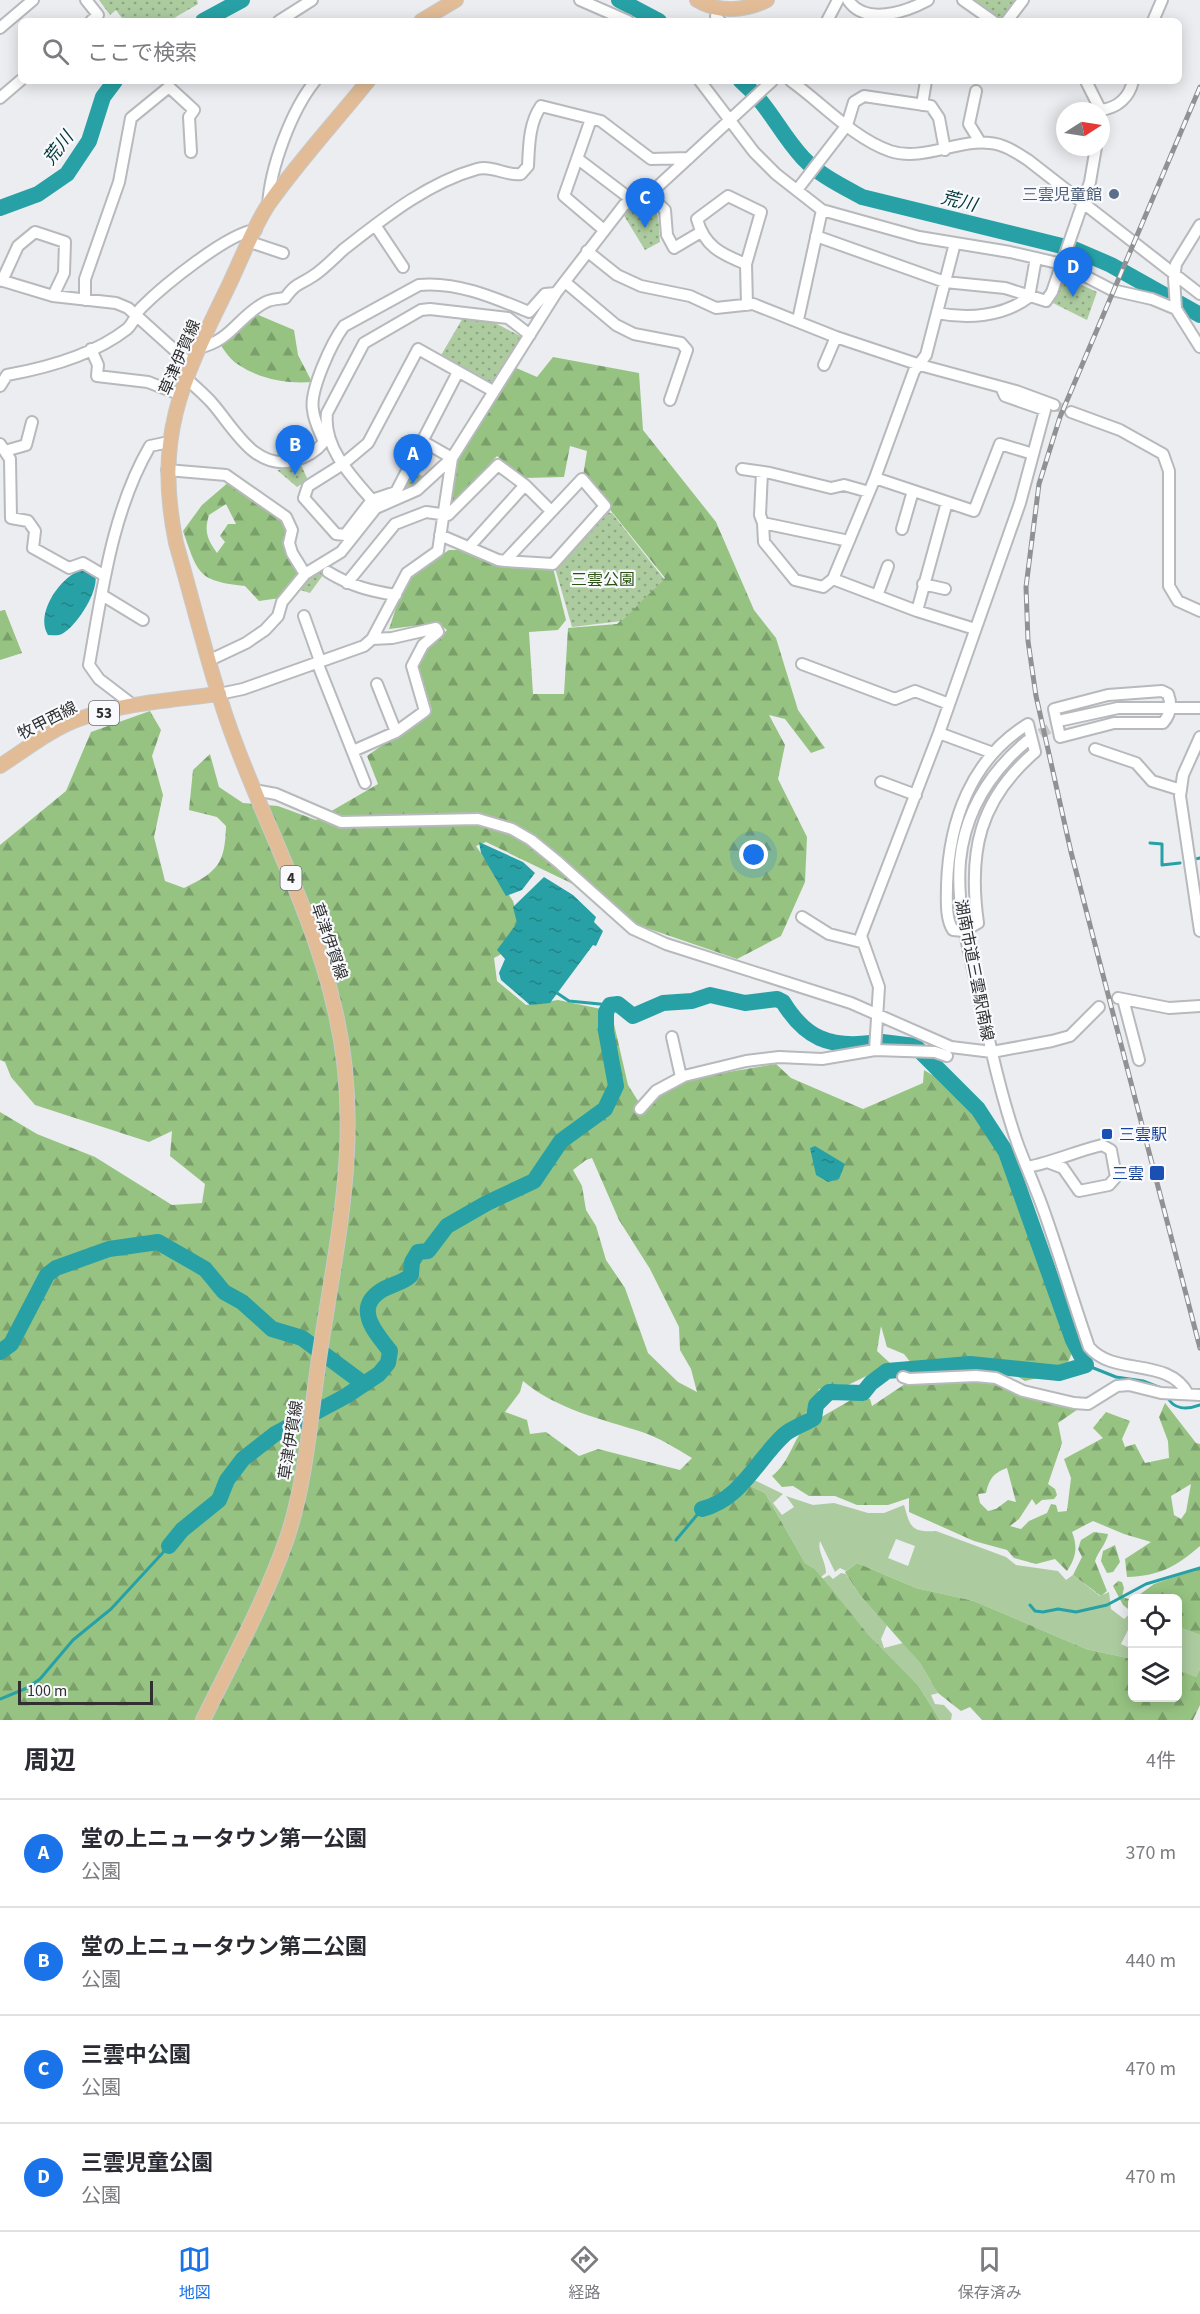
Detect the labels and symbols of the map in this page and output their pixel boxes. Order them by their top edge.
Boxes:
north arrow [1056,102,1110,156]
water label: 荒川 [37,125,81,170]
pin: C [626,178,664,228]
place label: 三雲児童館 [1022,184,1102,206]
water label: 荒川 [938,185,981,218]
marker: 三雲児童館 [1107,187,1121,201]
pin: D [1054,248,1092,297]
street label: 草津伊賀線 [154,316,206,399]
pin: B [276,426,314,475]
pin: A [394,434,432,484]
park label: 三雲公園 [571,569,635,591]
street label: 牧甲西線 [14,697,81,745]
road number: 53 [89,701,119,725]
your location [739,840,768,869]
road number: 4 [280,866,302,890]
street label: 湖南市道三雲駅南線 [949,897,999,1043]
street label: 草津伊賀線 [306,900,352,983]
place label: 三雲駅 [1119,1124,1167,1146]
marker: 三雲駅 [1100,1127,1114,1141]
place label: 三雲 [1112,1163,1144,1185]
marker: 三雲 [1148,1164,1166,1182]
street label: 草津伊賀線 [274,1399,308,1481]
scale bar [18,1678,153,1706]

